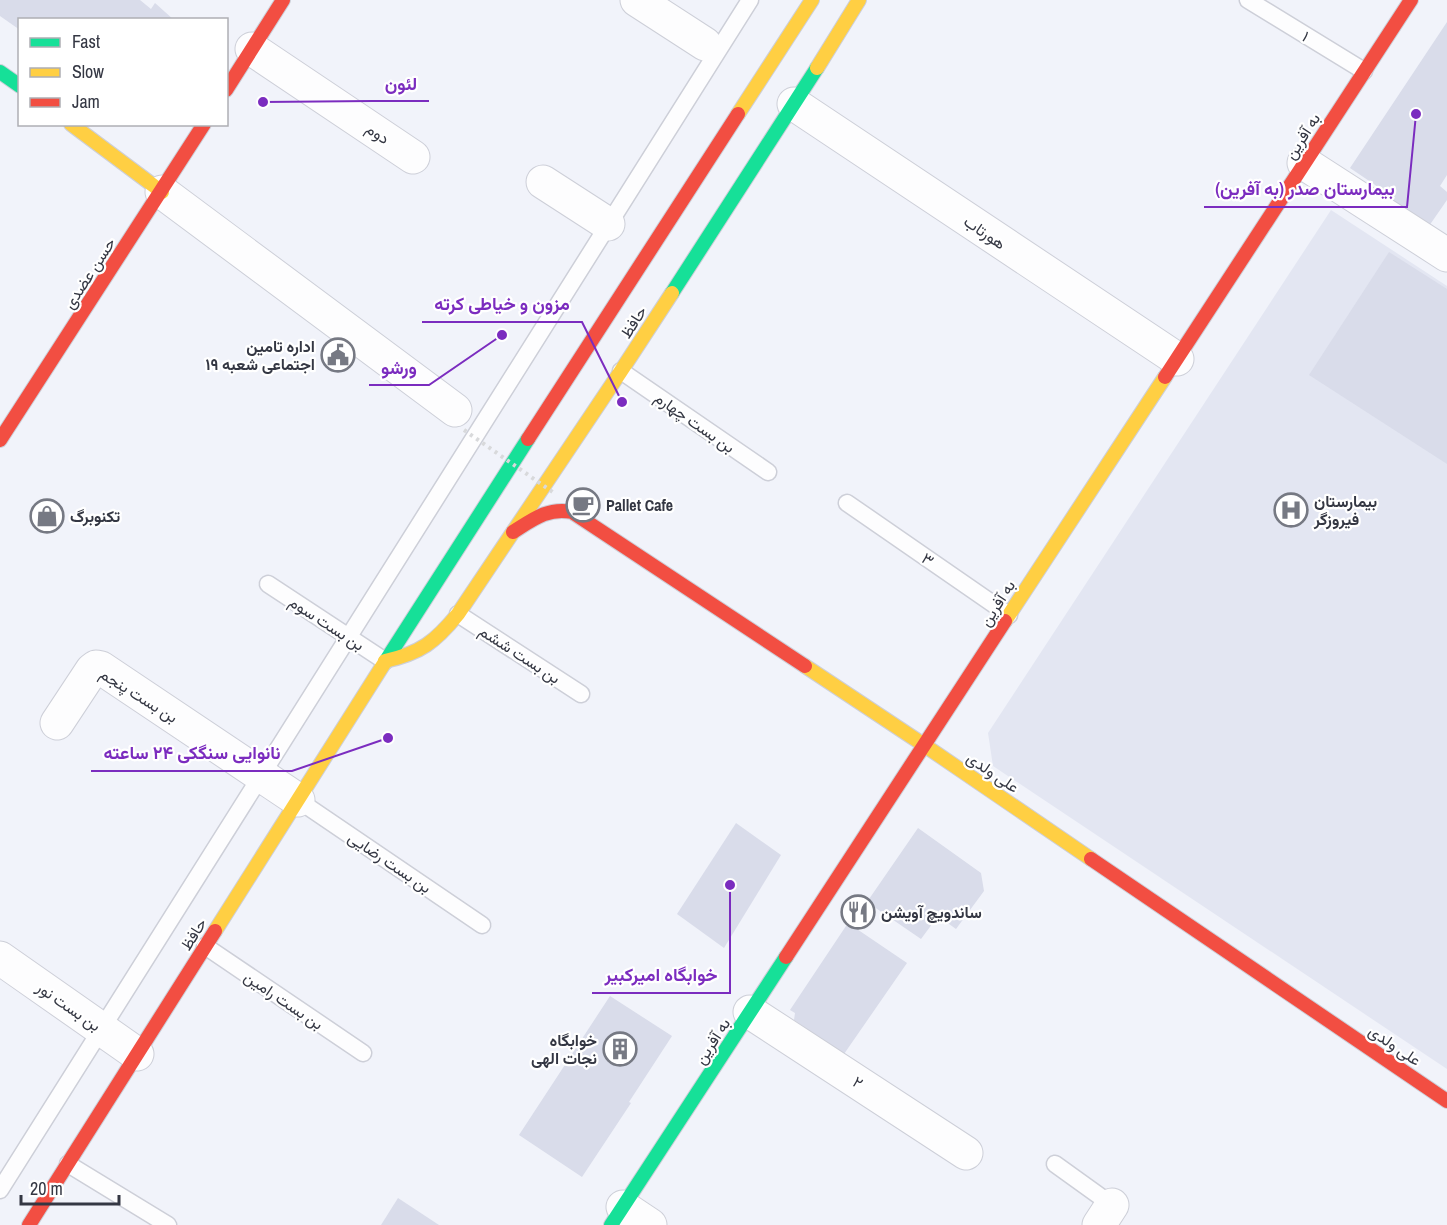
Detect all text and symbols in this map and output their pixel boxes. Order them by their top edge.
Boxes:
legend [18,18,228,126]
street label: ۱ [1298,25,1314,47]
text: Fast [72,29,100,54]
text: Slow [72,59,104,84]
callout: لئون [372,65,429,101]
text: لئون [385,71,417,96]
text: Jam [72,89,100,114]
street label: به آفرین [1279,109,1325,163]
street label: دوم [362,117,394,149]
callout: بیمارستان صدر (به آفرین) [1204,171,1407,207]
text: بیمارستان صدر (به آفرین) [1215,176,1395,201]
street label: هورتاب [960,210,1010,254]
street label: حسن عضدی [58,233,121,313]
callout: مزون و خیاطی کرته [422,286,582,322]
text: مزون و خیاطی کرته [434,291,570,316]
street label: حافظ [614,301,652,342]
place label: اداره تامین اجتماعی شعبه ۱۹ [205,335,315,375]
public building icon: اداره تامین اجتماعی شعبه ۱۹ [320,337,356,373]
callout: ورشو [369,349,429,385]
text: ورشو [381,355,417,380]
street label: بن بست چهارم [650,386,740,459]
cafe icon: Pallet Cafe [565,487,601,523]
place label: بیمارستان فیروزگر [1313,490,1377,530]
hospital icon: بیمارستان فیروزگر [1273,492,1309,528]
place label: Pallet Cafe [606,494,673,516]
shop icon: تکنوبرگ [29,498,65,534]
place label: تکنوبرگ [70,505,120,527]
street label: ۳ [917,547,939,571]
street label: به آفرین [974,576,1020,630]
street label: بن بست سوم [285,590,369,656]
street label: بن بست ششم [475,619,565,689]
street label: بن بست پنجم [95,662,182,729]
callout: نانوایی سنگکی ۲۴ ساعته [91,735,292,771]
text: نانوایی سنگکی ۲۴ ساعته [103,740,281,765]
street label: علی ولدی [962,746,1024,798]
street label: بن بست رضایی [344,826,436,898]
restaurant icon: ساندویچ آویشن [840,894,876,930]
place label: ساندویچ آویشن [881,901,982,924]
street label: حافظ [175,913,212,954]
callout: خوابگاه امیرکبیر [592,957,730,993]
text: خوابگاه امیرکبیر [603,962,718,987]
street label: بن بست رامین [240,965,328,1035]
street label: بن بست نور [32,975,106,1036]
street label: به آفرین [689,1014,735,1068]
street label: علی ولدی [1364,1019,1426,1071]
place label: خوابگاه نجات الهی [531,1029,597,1069]
building icon: خوابگاه نجات الهی [602,1031,638,1067]
street label: ۲ [848,1070,868,1094]
scale bar [21,1168,118,1206]
text: 20 m [30,1176,63,1201]

